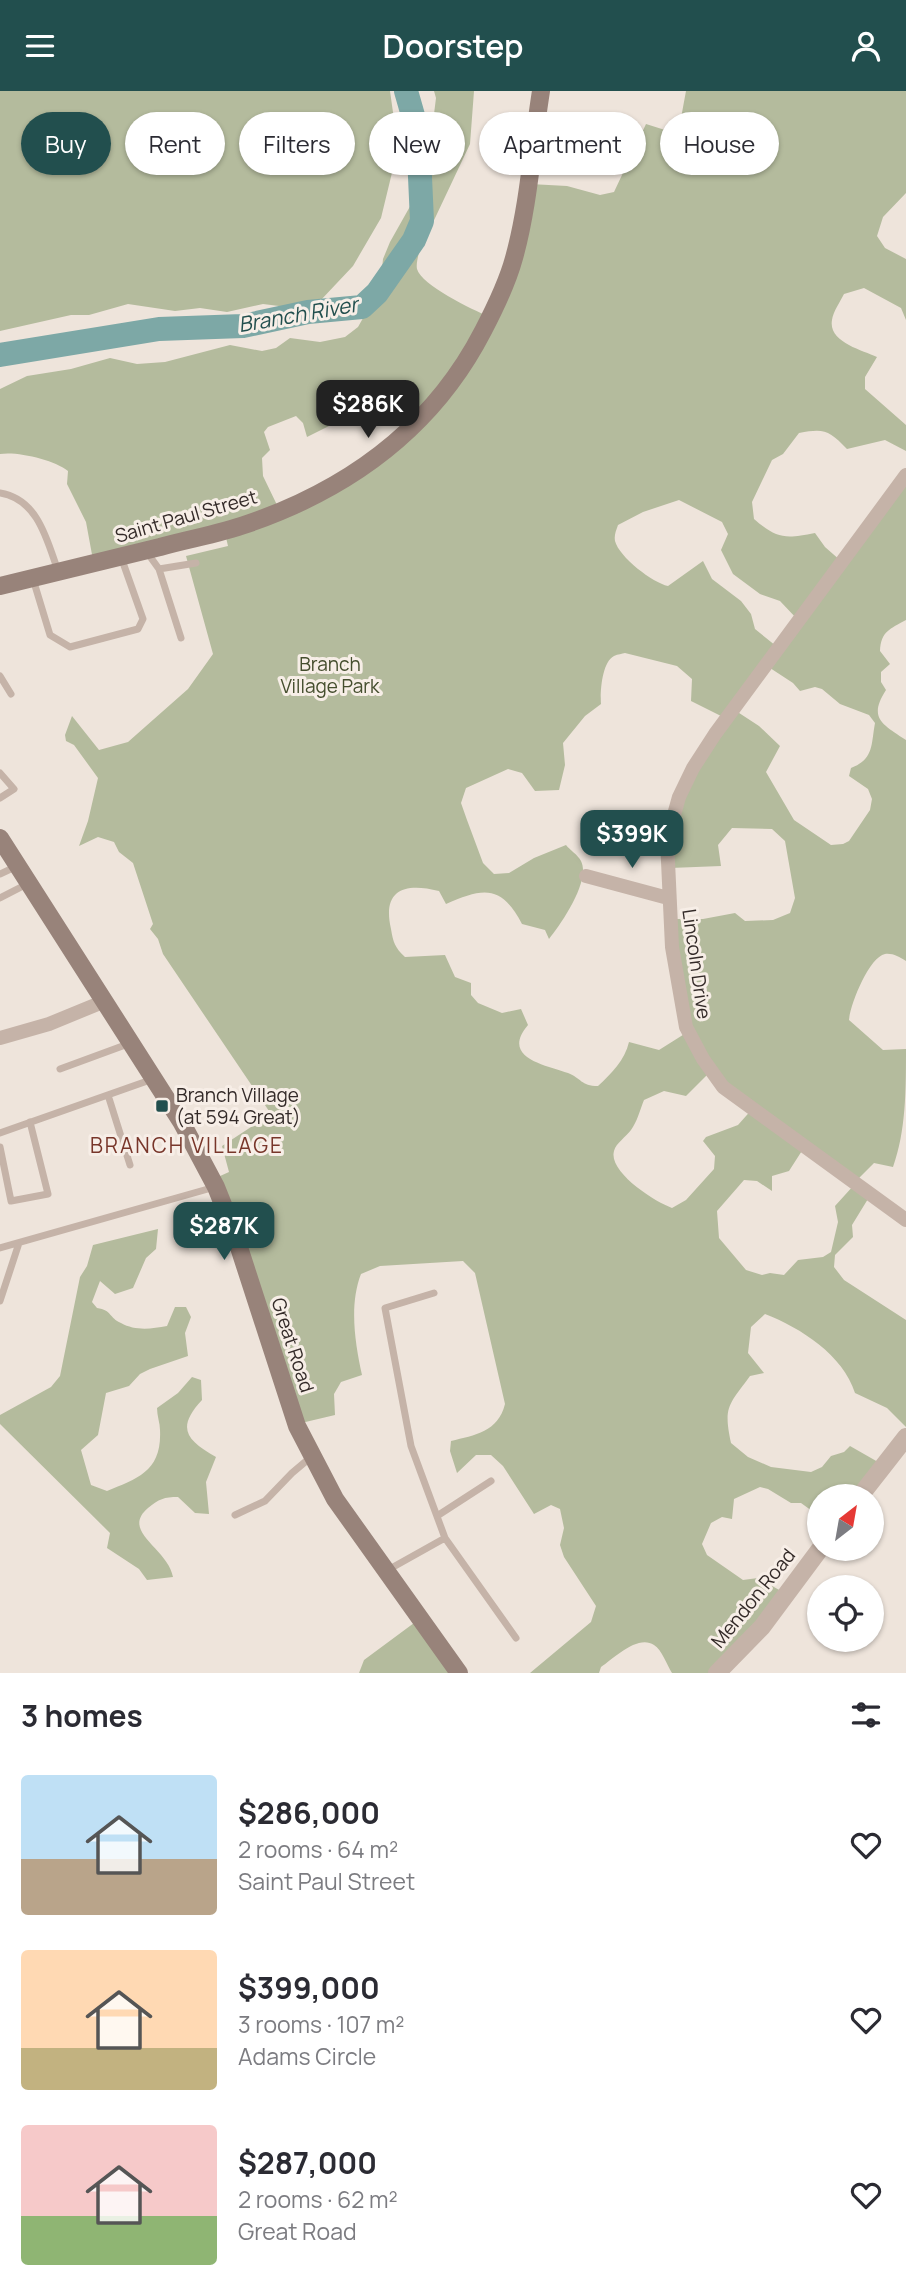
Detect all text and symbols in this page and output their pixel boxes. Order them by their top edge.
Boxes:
text: Doorstep [383,24,523,68]
icon: menu [21,27,59,65]
icon: person [847,27,885,65]
chip: Buy [21,112,111,175]
chip: Rent [125,112,225,175]
chip: Filters [239,112,355,175]
chip: New [369,112,465,175]
chip: Apartment [479,112,646,175]
chip: House [660,112,779,175]
water label: Branch River [236,289,362,338]
pin: $286K [319,381,417,440]
text: $286K [332,387,404,419]
street label: Saint Paul Street [112,483,260,549]
park label: Branch Village Park [281,651,380,699]
pin: $399K [583,811,681,870]
text: $399K [596,817,668,849]
street label: Lincoln Drive [676,907,718,1021]
place label: Branch Village (at 594 Great) [176,1082,301,1130]
marker: Branch Village (at 594 Great) [154,1098,170,1114]
district label: BRANCH VILLAGE [90,1131,284,1159]
pin: $287K [175,1203,273,1262]
text: $287K [189,1209,259,1241]
street label: Great Road [265,1294,321,1396]
north arrow [807,1484,884,1561]
map controls [807,1484,884,1652]
street label: Mendon Road [705,1543,801,1653]
button: locate [807,1575,884,1652]
text: 3 homes [21,1695,143,1736]
icon: filters [847,1696,885,1734]
text: $286,000 [238,1792,380,1833]
icon: home [77,1803,161,1887]
icon: heart [847,1826,885,1864]
text: 2 rooms · 64 m² [238,1833,398,1865]
text: Saint Paul Street [238,1865,415,1897]
text: $399,000 [238,1967,380,2008]
icon: home [77,1978,161,2062]
icon: heart [847,2001,885,2039]
text: 3 rooms · 107 m² [238,2008,404,2040]
text: Adams Circle [238,2040,376,2072]
text: $287,000 [238,2142,377,2183]
icon: home [77,2153,161,2237]
icon: heart [847,2176,885,2214]
text: 2 rooms · 62 m² [238,2183,398,2215]
text: Great Road [238,2215,357,2247]

